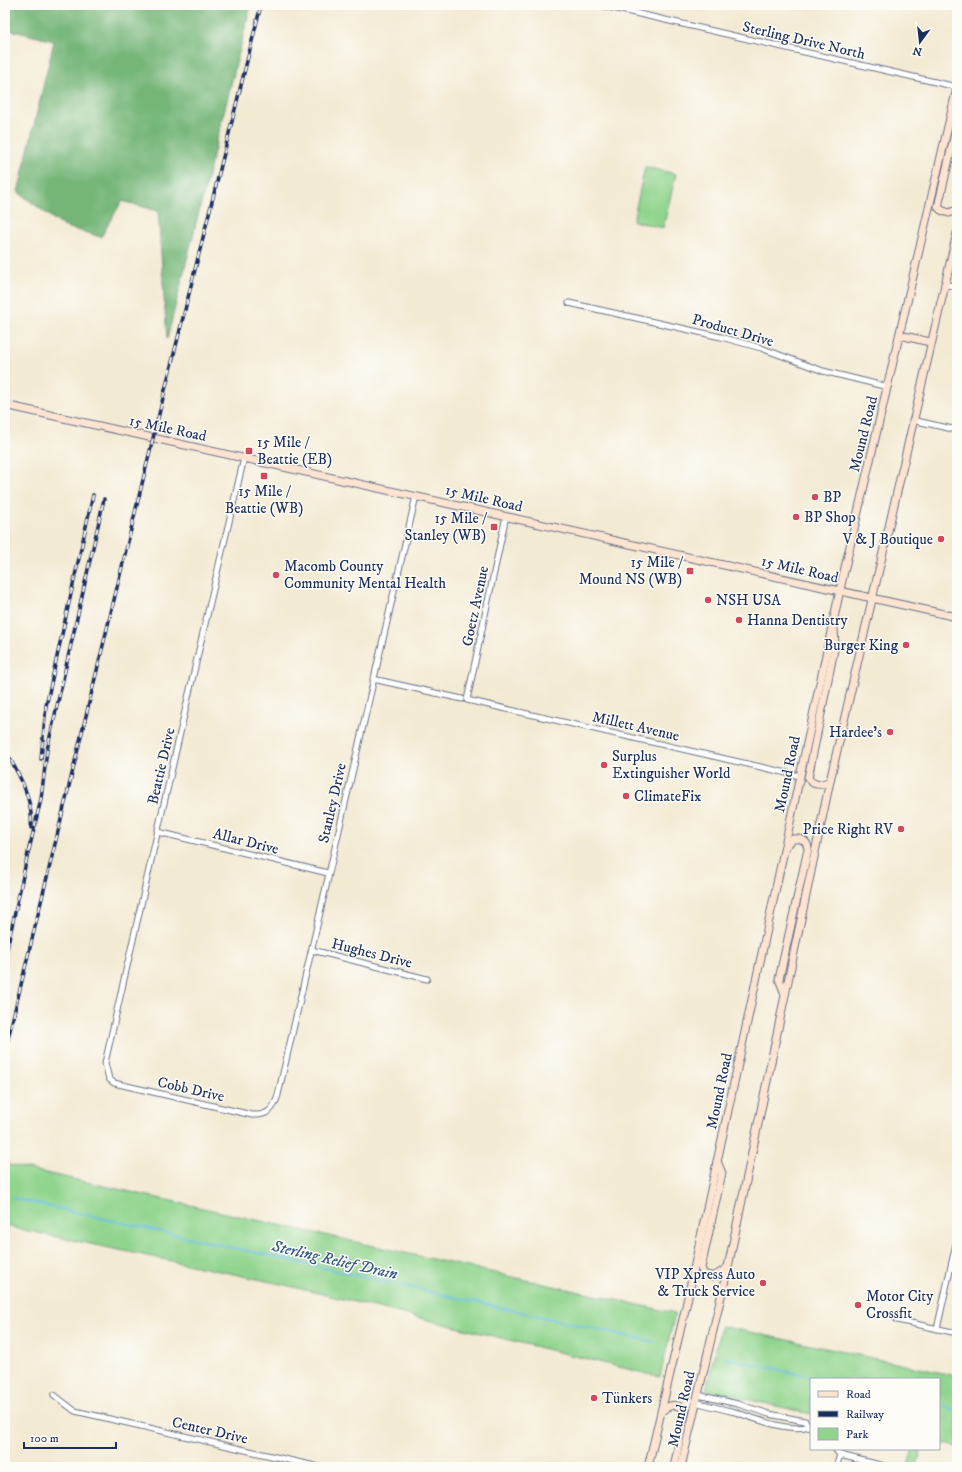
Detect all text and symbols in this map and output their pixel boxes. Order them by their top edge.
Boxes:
street label: Sterling Drive North [741,17,867,64]
north arrow [900,22,940,62]
text: N [911,43,924,59]
street label: Product Drive [690,310,776,351]
street label: Mound Road [845,394,882,474]
street label: 15 Mile Road [127,411,209,446]
place label: 15 Mile / Beattie (EB) [257,433,332,469]
marker: 15 Mile / Beattie (EB) [244,446,254,456]
marker: 15 Mile / Beattie (WB) [259,471,269,481]
street label: 15 Mile Road [443,480,525,517]
place label: 15 Mile / Beattie (WB) [225,482,303,518]
place label: BP [823,488,841,507]
marker: BP [810,492,820,502]
place label: BP Shop [804,508,856,527]
place label: 15 Mile / Stanley (WB) [405,509,488,545]
marker: BP Shop [791,512,801,522]
marker: 15 Mile / Stanley (WB) [489,522,499,532]
place label: V & J Boutique [842,530,933,549]
marker: V & J Boutique [936,534,946,544]
street label: 15 Mile Road [759,551,841,588]
place label: 15 Mile / Mound NS (WB) [579,553,684,589]
place label: Macomb County Community Mental Health [284,557,446,593]
street label: Goetz Avenue [458,564,493,648]
marker: 15 Mile / Mound NS (WB) [685,566,695,576]
marker: Macomb County Community Mental Health [271,570,281,580]
place label: NSH USA [716,591,781,610]
marker: NSH USA [703,595,713,605]
place label: Hanna Dentistry [747,611,848,630]
marker: Hanna Dentistry [734,615,744,625]
place label: Burger King [824,636,899,655]
marker: Burger King [901,640,911,650]
street label: Millett Avenue [590,707,681,746]
place label: Hardee's [829,723,882,742]
street label: Beattie Drive [143,726,180,806]
marker: Hardee's [885,727,895,737]
street label: Mound Road [770,734,805,814]
place label: Surplus Extinguisher World [612,747,731,783]
marker: Surplus Extinguisher World [599,760,609,770]
street label: Stanley Drive [314,761,351,845]
place label: ClimateFix [634,787,702,806]
marker: ClimateFix [621,791,631,801]
place label: Price Right RV [803,820,893,839]
street label: Allar Drive [211,824,281,859]
marker: Price Right RV [896,824,906,834]
street label: Hughes Drive [330,934,414,973]
street label: Mound Road [702,1051,737,1131]
street label: Cobb Drive [156,1073,226,1106]
water label: Sterling Relief Drain [269,1236,400,1284]
place label: VIP Xpress Auto & Truck Service [654,1265,755,1301]
marker: VIP Xpress Auto & Truck Service [758,1278,768,1288]
place label: Motor City Crossfit [866,1287,934,1323]
marker: Motor City Crossfit [853,1300,863,1310]
street label: Mound Road [664,1369,700,1449]
legend [810,1378,940,1450]
text: Road [846,1387,871,1402]
place label: Tünkers [602,1389,652,1408]
marker: Tünkers [589,1393,599,1403]
text: Railway [846,1407,884,1422]
street label: Center Drive [170,1413,250,1448]
scale bar [24,1424,116,1450]
text: Park [846,1427,868,1442]
text: 100 m [30,1431,59,1446]

